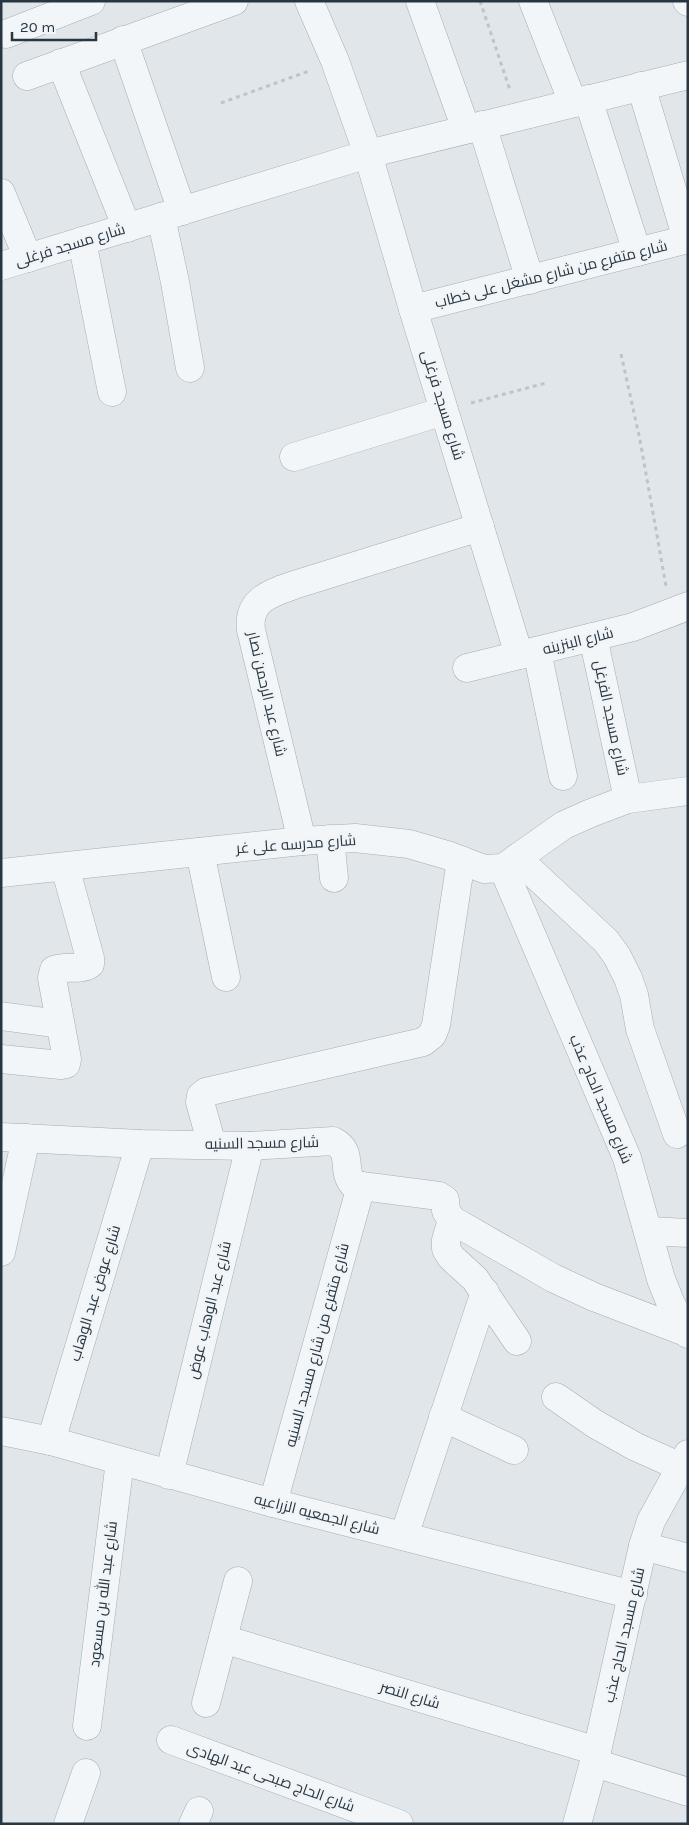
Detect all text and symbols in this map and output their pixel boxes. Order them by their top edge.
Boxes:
scale bar [12,10,96,42]
text: 20 m [20,18,55,36]
street label: شارع مسجد فرغلى [13,220,128,272]
street label: شارع متفرع من شارع مشغل على خطاب [433,236,670,314]
street label: شارع مسجد فرغلى [416,348,468,463]
street label: شارع البنزينه [541,624,616,660]
street label: شارع عبد الرحمن نصار [242,629,290,759]
street label: شارع مسجد الفرغل [588,659,632,778]
street label: شارع مدرسه على غر [234,831,357,859]
street label: شارع مسجد الحاج عذب [564,1032,636,1167]
street label: شارع مسجد السنيه [205,1133,319,1155]
street label: شارع عوض عبد الوهاب [66,1223,126,1364]
street label: شارع عبد الوهاب عوض [183,1239,237,1381]
street label: شارع متفرع من شارع مسجد السنيه [281,1241,355,1450]
street label: شارع الجمعيه الزراعيه [252,1490,382,1540]
street label: شارع عبد الله بن مسعود [84,1520,123,1668]
street label: شارع مسجد الحاج عذب [600,1566,650,1705]
street label: شارع النصر [376,1677,442,1715]
street label: شارع الحاج صبحى عبد الهادى [184,1738,357,1818]

